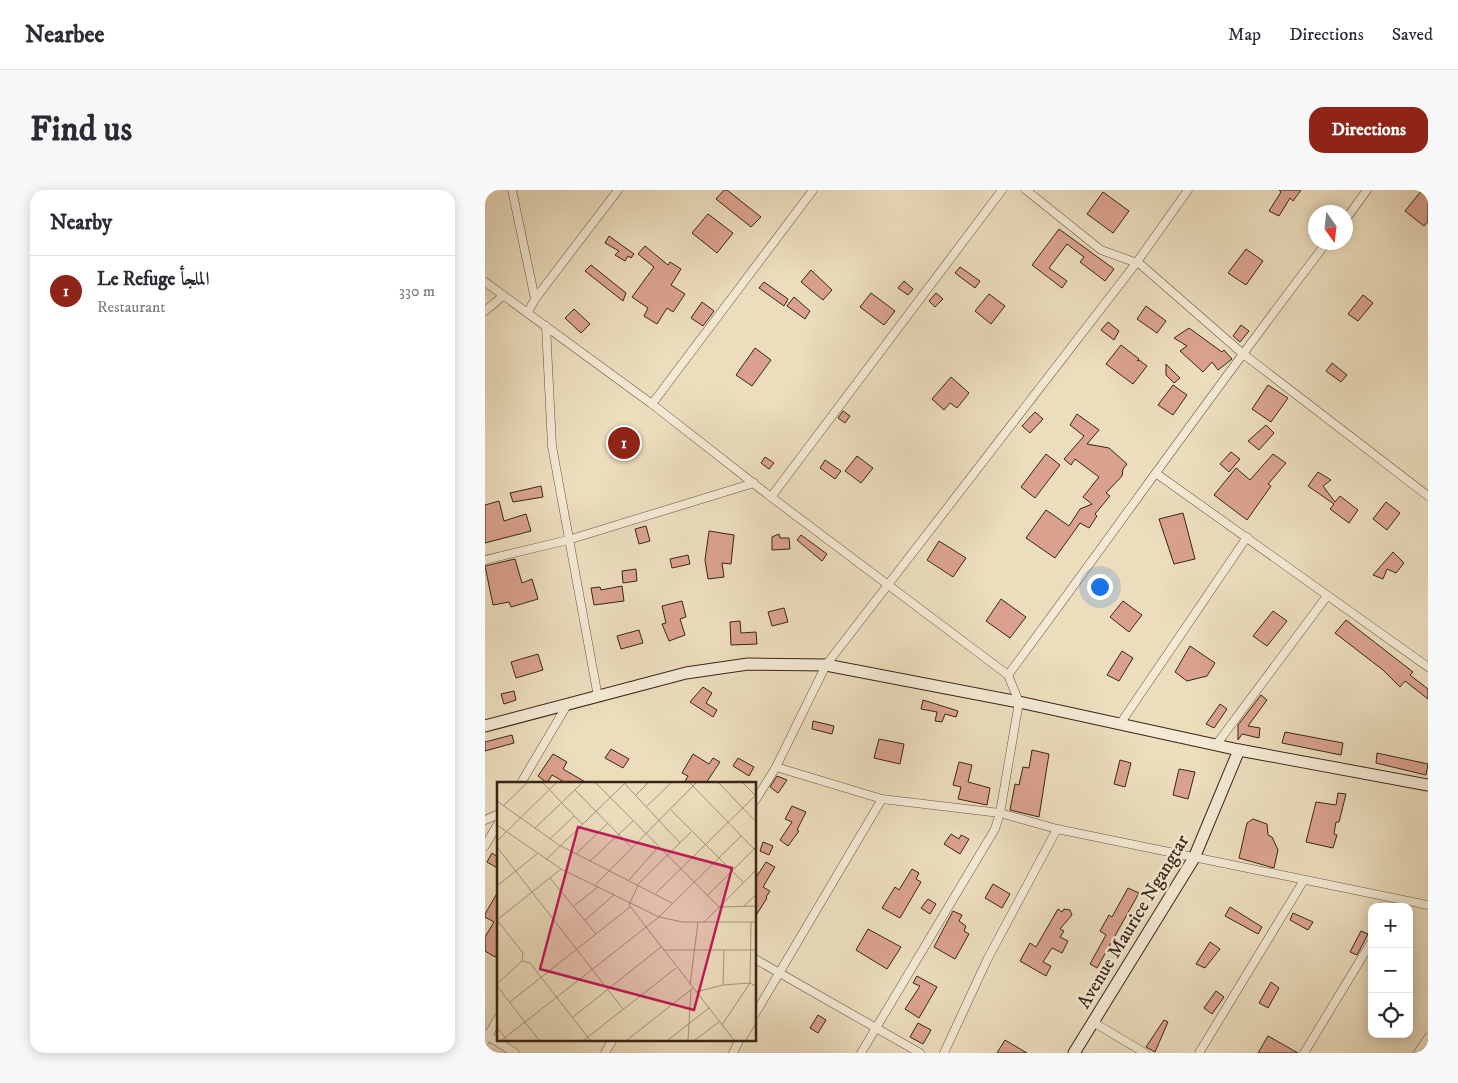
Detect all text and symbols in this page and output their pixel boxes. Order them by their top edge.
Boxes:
text: Nearbee [25,20,104,50]
text: Map [1228,24,1261,46]
text: Directions [1289,24,1364,46]
text: Saved [1392,24,1433,46]
button: Directions [1309,107,1428,153]
text: Find us [30,108,132,152]
north arrow [1308,205,1353,250]
text: Nearby [50,210,112,236]
text: Le Refuge الملجأ [97,268,210,291]
text: 1 [63,281,69,301]
text: 330 m [399,281,435,301]
text: Restaurant [97,297,165,317]
pin: 1 [608,424,640,462]
your location [1087,574,1113,600]
inset map [497,782,756,1040]
street label: Avenue Maurice Ngangtar [1072,831,1194,1013]
map controls [1368,903,1413,1038]
button: + [1368,903,1413,948]
button: − [1368,948,1413,993]
button: locate [1368,993,1413,1038]

